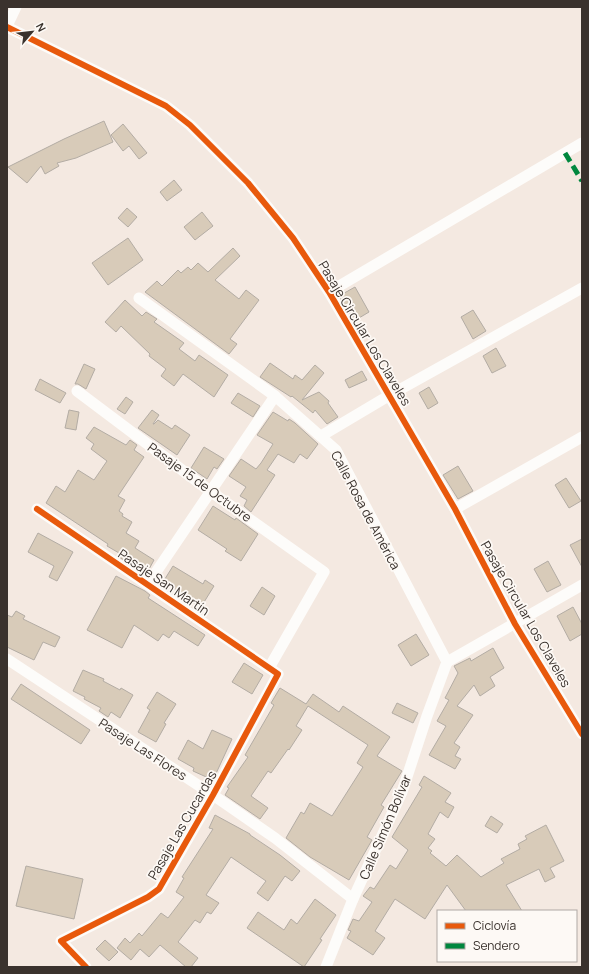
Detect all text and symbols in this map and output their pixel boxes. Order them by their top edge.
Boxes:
north arrow [12,12,52,52]
text: N [33,20,50,34]
street label: Pasaje Circular Los Claveles [315,257,416,409]
street label: Pasaje 15 de Octubre [144,438,256,526]
street label: Calle Rosa de América [327,447,405,573]
street label: Pasaje Circular Los Claveles [477,538,575,691]
street label: Pasaje San Martín [115,545,213,619]
street label: Pasaje Las Flores [95,714,191,784]
street label: Pasaje Las Cucardas [143,767,221,883]
street label: Calle Simón Bolívar [355,771,415,882]
legend [437,910,577,962]
text: Ciclovía [473,917,516,934]
text: Sendero [473,937,520,954]

